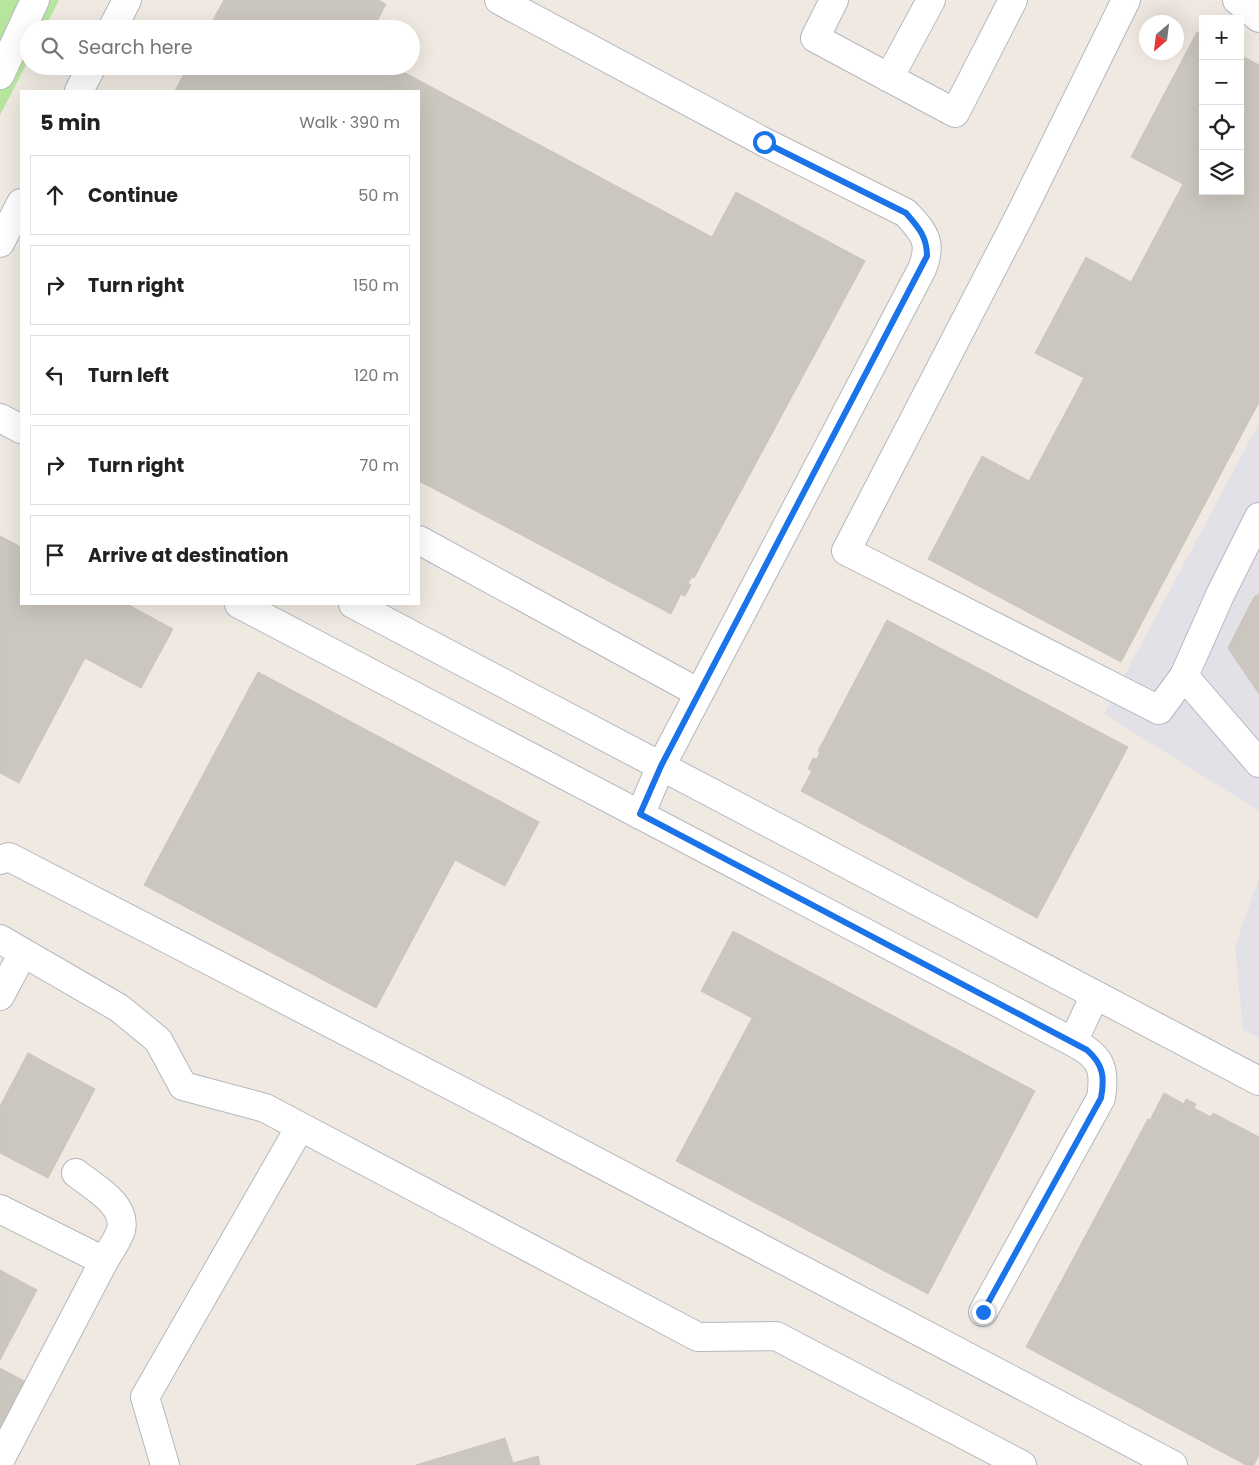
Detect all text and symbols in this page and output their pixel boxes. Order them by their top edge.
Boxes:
north arrow [1139,15,1184,60]
map controls [1199,15,1244,195]
button: + [1199,15,1244,60]
search box [20,20,420,75]
icon: search [38,34,66,62]
text: Search here [78,34,192,61]
button: − [1199,60,1244,105]
button: locate [1199,105,1244,150]
text: 5 min [40,108,101,137]
text: Walk · 390 m [299,111,400,134]
route start [753,131,776,154]
button: layers [1199,150,1244,195]
icon: ahead [41,181,69,209]
text: Continue [88,182,178,209]
text: 50 m [358,184,399,207]
icon: right [41,271,69,299]
text: Turn right [88,272,184,299]
text: 150 m [353,274,399,297]
icon: left [41,361,69,389]
text: Turn left [88,362,169,389]
text: 120 m [354,364,399,387]
icon: right [41,451,69,479]
text: Turn right [88,452,184,479]
text: 70 m [359,454,399,477]
icon: arrive [41,541,69,569]
text: Arrive at destination [88,542,289,569]
route end [972,1301,995,1324]

